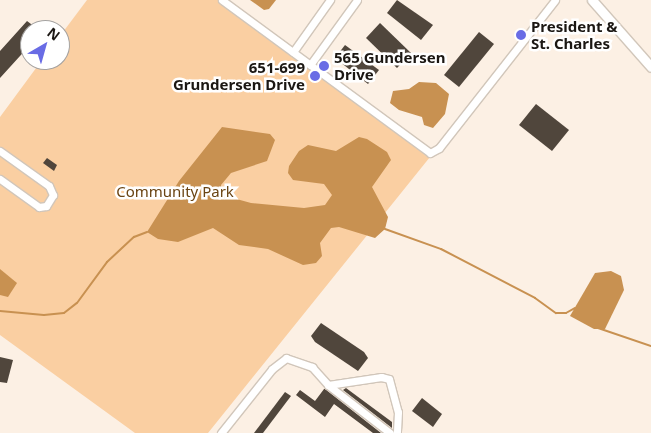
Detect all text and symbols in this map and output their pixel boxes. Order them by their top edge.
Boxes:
place label: President & St. Charles [531,17,618,52]
north arrow [20,20,70,70]
text: N [44,23,64,45]
marker: President & St. Charles [515,29,527,41]
place label: 565 Gundersen Drive [334,48,445,83]
place label: 651-699 Grundersen Drive [173,58,305,93]
marker: 565 Gundersen Drive [318,60,330,72]
marker: 651-699 Grundersen Drive [309,70,321,82]
park label: Community Park [116,183,234,201]

